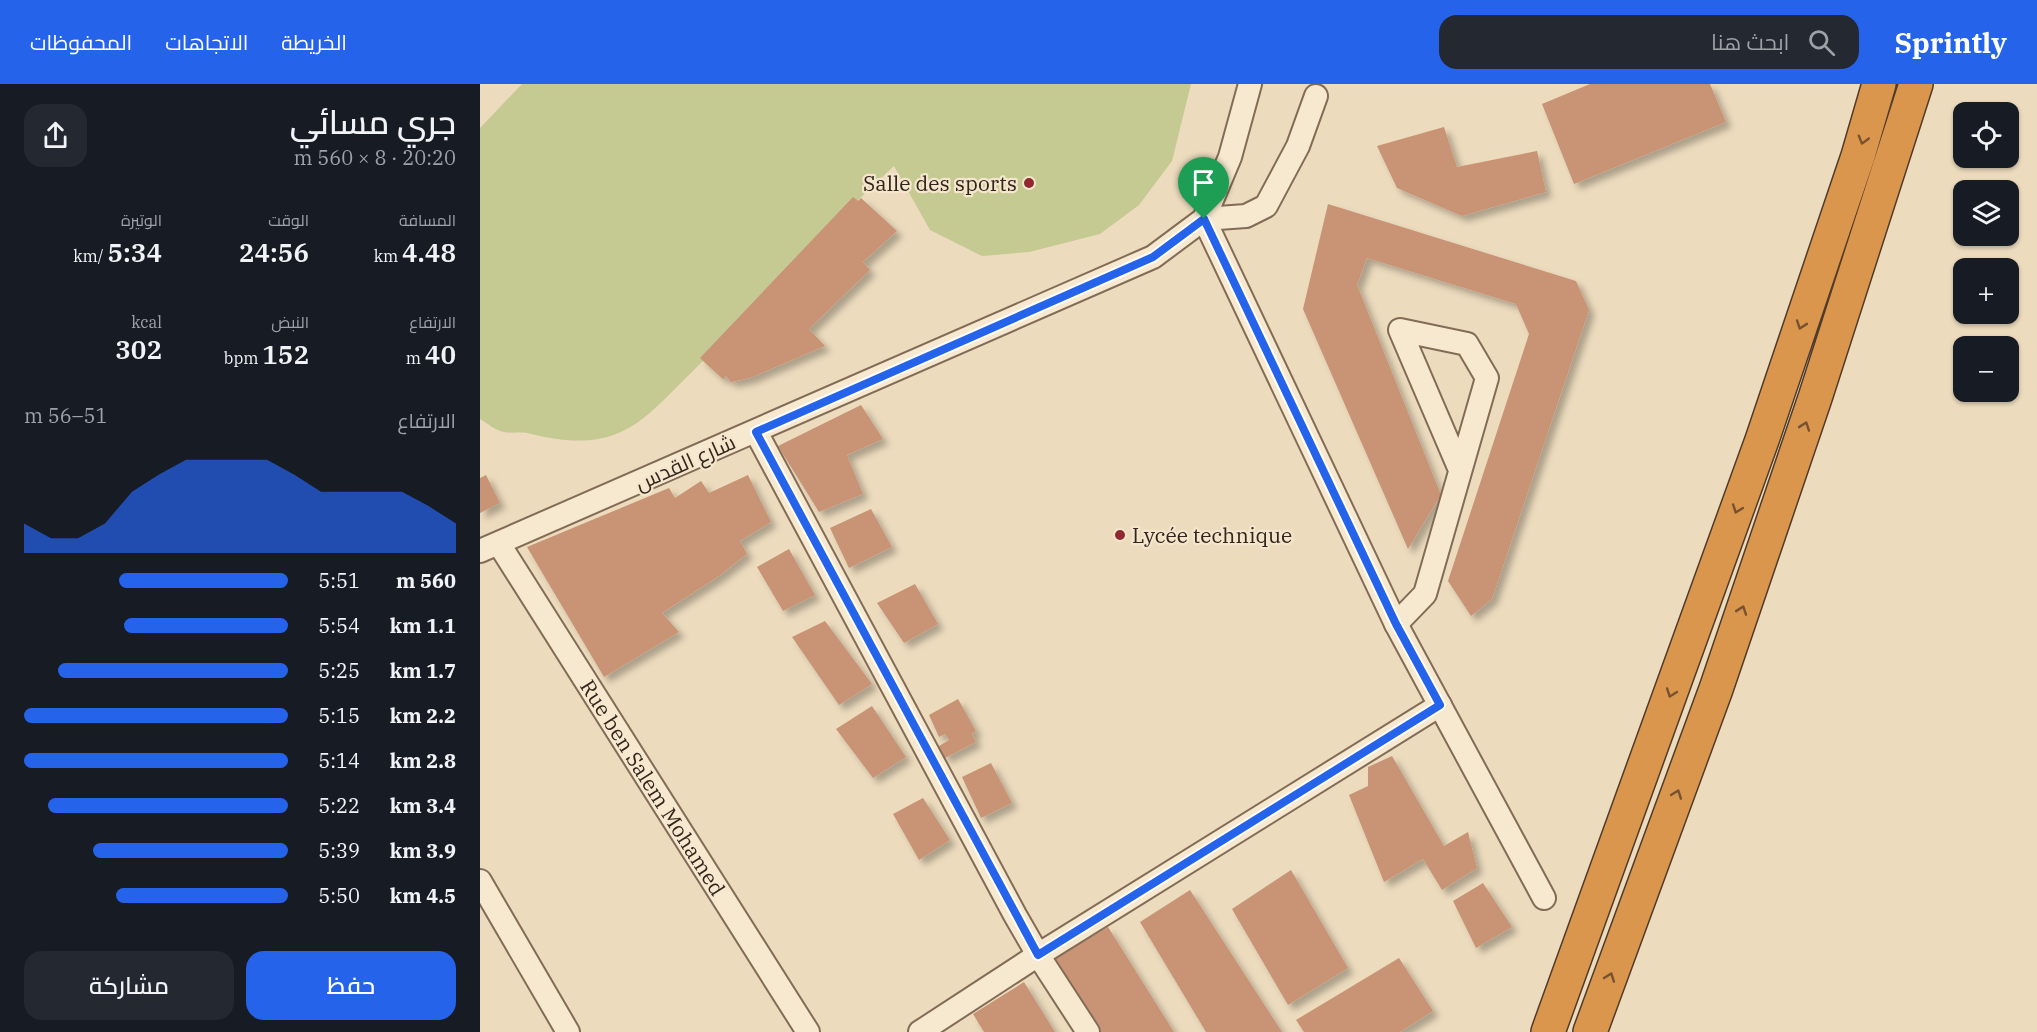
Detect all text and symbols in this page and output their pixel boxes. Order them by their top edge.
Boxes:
search box [1439,15,1859,69]
text: Sprintly [1895,24,2007,61]
icon: search [1805,26,1838,59]
text: ابحث هنا [1711,27,1790,56]
text: المحفوظات [30,28,132,56]
text: الاتجاهات [165,28,248,56]
text: الخريطة [281,28,347,56]
text: جري مسائي [290,100,456,143]
map controls [1953,102,2019,402]
button: locate [1953,102,2019,168]
button: share [24,104,87,167]
one-way arrow [1858,134,1870,145]
text: 20:20 · 8 × 560 m [293,144,456,171]
pin [1178,157,1229,219]
icon: arrive [1187,166,1220,199]
place label: Salle des sports [863,169,1017,197]
marker: Salle des sports [1022,176,1036,190]
button: layers [1953,180,2019,246]
text: الوتيرة [121,210,162,230]
text: الوقت [268,210,309,230]
text: المسافة [399,210,456,230]
text: 5:34 [107,235,162,269]
text: 24:56 [239,235,309,269]
text: 4.48 [402,235,456,269]
text: /km [73,246,107,266]
text: km [374,246,402,266]
button: + [1953,258,2019,324]
text: kcal [131,312,162,332]
text: النبض [271,312,309,332]
text: الارتفاع [409,312,456,332]
one-way arrow [1795,319,1808,330]
text: 302 [115,332,162,366]
button: − [1953,336,2019,402]
text: 152 [262,337,309,371]
text: 40 [425,337,456,371]
text: bpm [224,348,262,368]
text: m [406,348,425,368]
text: 51–56 m [24,402,107,429]
text: الارتفاع [397,407,456,434]
one-way arrow [1798,421,1811,432]
street label: شارع القدس [630,427,740,497]
one-way arrow [1731,503,1744,514]
place label: Lycée technique [1132,521,1292,549]
marker: Lycée technique [1113,528,1127,542]
text: 5:51 [318,567,360,594]
text: 560 m [396,567,456,594]
one-way arrow [1735,605,1748,616]
text: 5:54 [318,612,360,639]
text: 1.1 km [390,612,456,639]
text: 5:25 [318,657,360,684]
text: 1.7 km [390,657,456,684]
street label: Rue ben Salem Mohamed [574,674,732,901]
one-way arrow [1666,687,1679,698]
text: 5:15 [318,702,360,729]
text: 2.2 km [390,702,456,729]
text: 5:14 [318,747,360,774]
text: 2.8 km [390,747,456,774]
one-way arrow [1670,789,1682,800]
text: 5:22 [318,792,360,819]
text: 3.4 km [390,792,456,819]
text: 5:39 [318,837,360,864]
text: 3.9 km [390,837,456,864]
text: 5:50 [318,882,360,909]
text: 4.5 km [390,882,456,909]
button: مشاركة [24,951,234,1020]
button: حفظ [246,951,456,1020]
one-way arrow [1602,972,1615,983]

